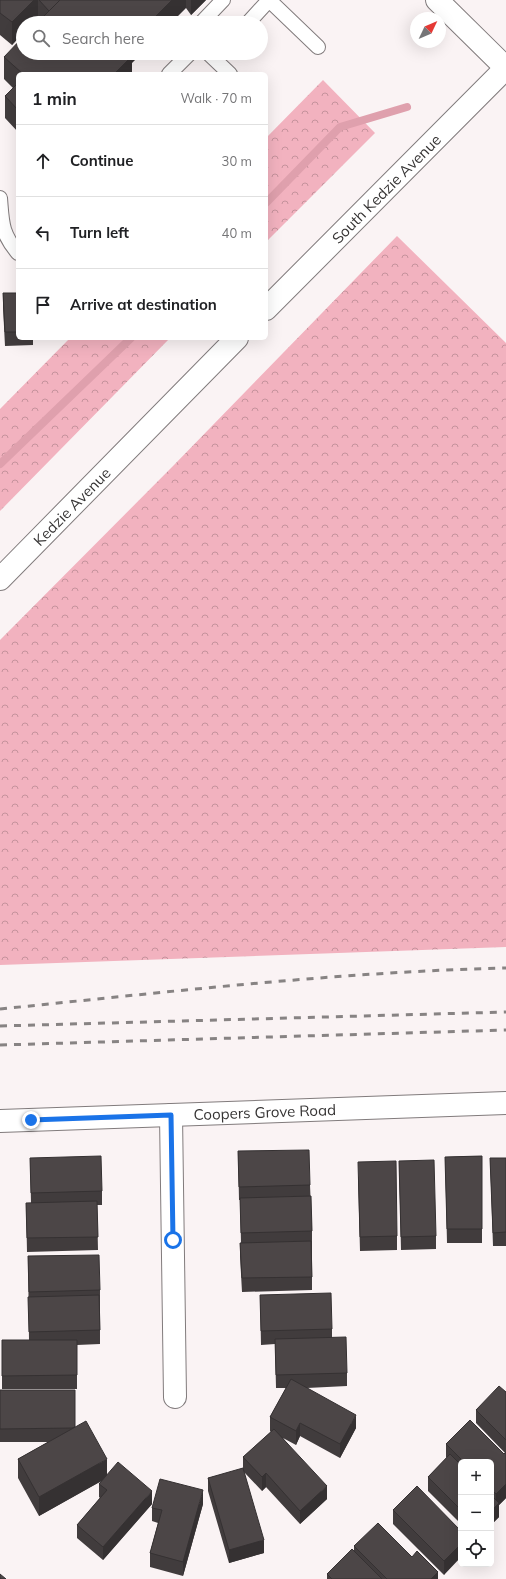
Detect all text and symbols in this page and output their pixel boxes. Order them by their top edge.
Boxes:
north arrow [410,12,446,48]
search box [16,16,268,60]
icon: search [30,27,52,49]
text: Search here [62,29,144,48]
text: 1 min [32,88,77,109]
text: Walk · 70 m [181,90,252,106]
street label: South Kedzie Avenue [327,130,445,247]
icon: ahead [32,150,54,172]
text: Continue [70,151,133,170]
text: 30 m [222,153,252,169]
icon: left [32,222,54,244]
text: Turn left [70,223,129,242]
text: 40 m [222,225,252,241]
icon: arrive [32,294,54,316]
text: Arrive at destination [70,295,217,314]
street label: Kedzie Avenue [29,463,114,549]
street label: Coopers Grove Road [193,1100,336,1124]
route end [22,1111,40,1129]
route start [164,1231,182,1249]
map controls [458,1459,494,1567]
button: + [458,1459,494,1495]
button: − [458,1495,494,1531]
button: locate [458,1531,494,1567]

